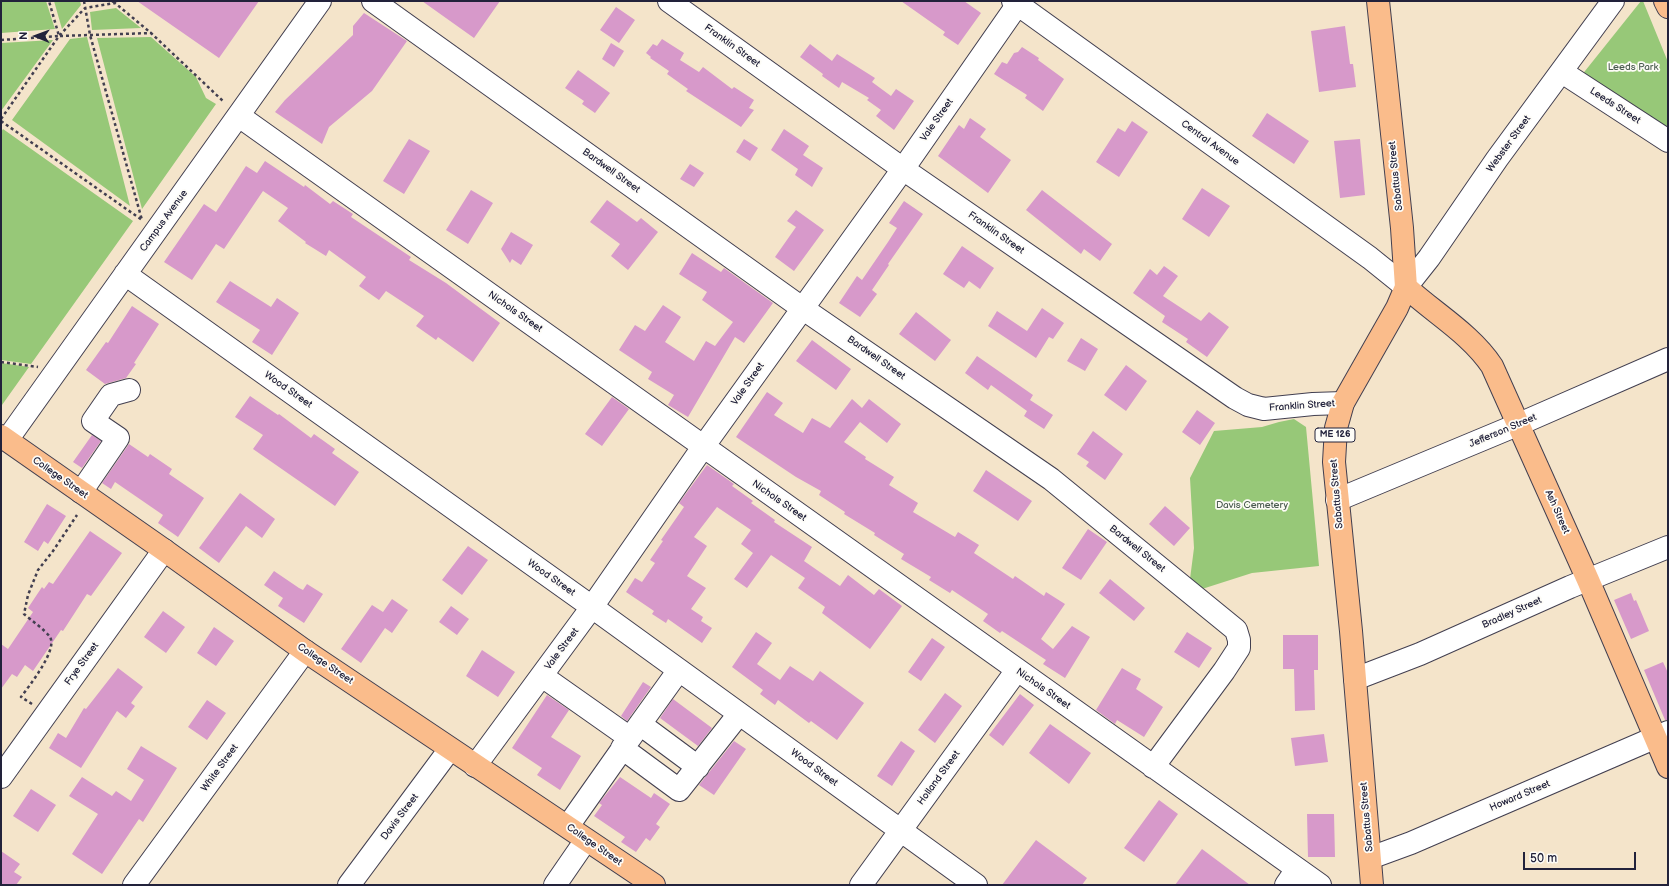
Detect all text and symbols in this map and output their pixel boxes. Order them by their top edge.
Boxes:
north arrow [16,16,56,56]
street label: Franklin Street [702,22,762,70]
text: N [17,32,30,40]
park label: Leeds Park [1608,61,1658,73]
street label: Leeds Street [1587,85,1643,127]
street label: Vale Street [918,96,956,144]
street label: Webster Street [1484,113,1534,175]
street label: Central Avenue [1178,118,1242,168]
street label: Sabattus Street [1386,141,1406,211]
street label: Bardwell Street [580,146,642,196]
street label: Campus Avenue [138,188,190,254]
street label: Franklin Street [966,209,1026,257]
street label: Nichols Street [485,289,545,335]
street label: Bardwell Street [845,333,907,383]
street label: Vale Street [729,360,767,408]
street label: Wood Street [262,369,314,411]
street label: Franklin Street [1269,398,1335,414]
street label: Jefferson Street [1468,411,1538,451]
road number: ME 126 [1315,428,1355,442]
street label: College Street [30,454,90,502]
street label: Sabattus Street [1328,459,1346,529]
street label: Nichols Street [749,478,809,524]
street label: Ash Street [1542,488,1572,536]
park label: Davis Cemetery [1216,499,1288,511]
street label: Bardwell Street [1107,523,1167,575]
street label: Wood Street [525,557,577,599]
street label: Bradley Street [1480,594,1544,632]
street label: Vale Street [542,626,582,672]
street label: Frye Street [62,640,102,688]
street label: College Street [295,641,355,687]
street label: Nichols Street [1013,666,1073,712]
street label: White Street [199,742,241,794]
street label: Wood Street [788,747,840,789]
street label: Holland Street [915,748,963,808]
street label: Howard Street [1488,778,1552,814]
street label: Sabattus Street [1358,782,1376,852]
street label: Davis Street [379,791,421,843]
street label: College Street [564,821,624,869]
scale bar [1525,844,1638,870]
text: 50 m [1530,851,1557,866]

